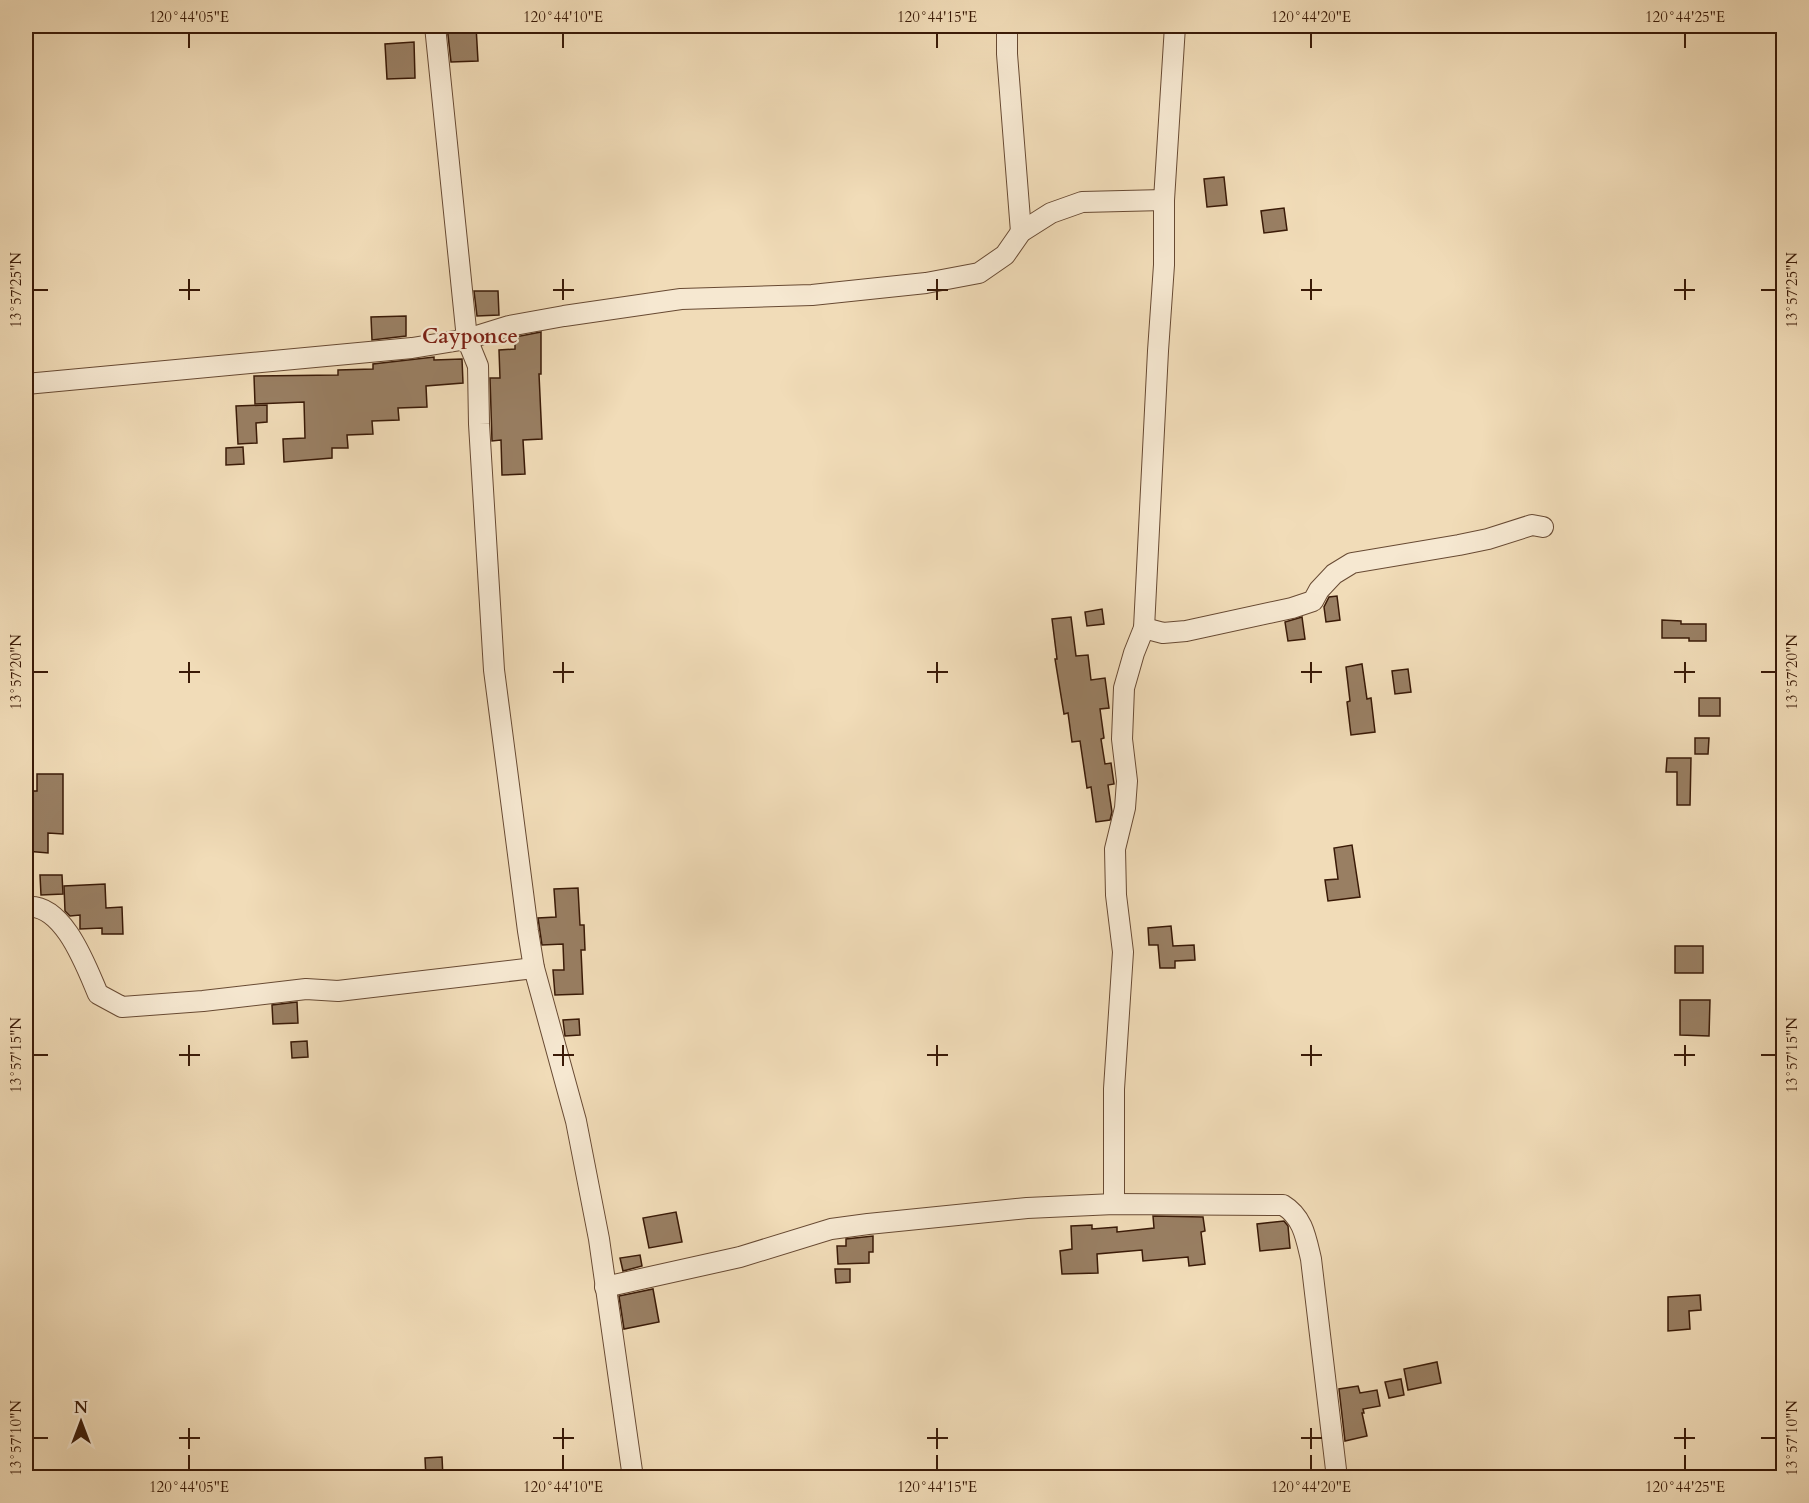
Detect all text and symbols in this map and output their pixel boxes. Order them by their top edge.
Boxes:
text: 120°44'05"E [149,7,229,27]
text: 120°44'10"E [523,7,603,27]
text: 120°44'15"E [897,7,977,27]
text: 120°44'20"E [1271,7,1351,27]
text: 120°44'25"E [1645,7,1725,27]
text: 13°57'25"N [6,252,26,328]
text: 13°57'25"N [1782,252,1802,328]
district label: Cayponce [422,322,518,351]
text: 13°57'20"N [6,634,26,710]
text: 13°57'20"N [1782,634,1802,710]
text: 13°57'15"N [6,1017,26,1093]
text: 13°57'15"N [1782,1017,1802,1093]
north arrow [51,1392,111,1452]
text: N [74,1397,88,1419]
text: 13°57'10"N [6,1400,26,1476]
text: 13°57'10"N [1782,1400,1802,1476]
text: 120°44'05"E [149,1477,229,1497]
text: 120°44'10"E [523,1477,603,1497]
text: 120°44'15"E [897,1477,977,1497]
text: 120°44'20"E [1271,1477,1351,1497]
text: 120°44'25"E [1645,1477,1725,1497]

